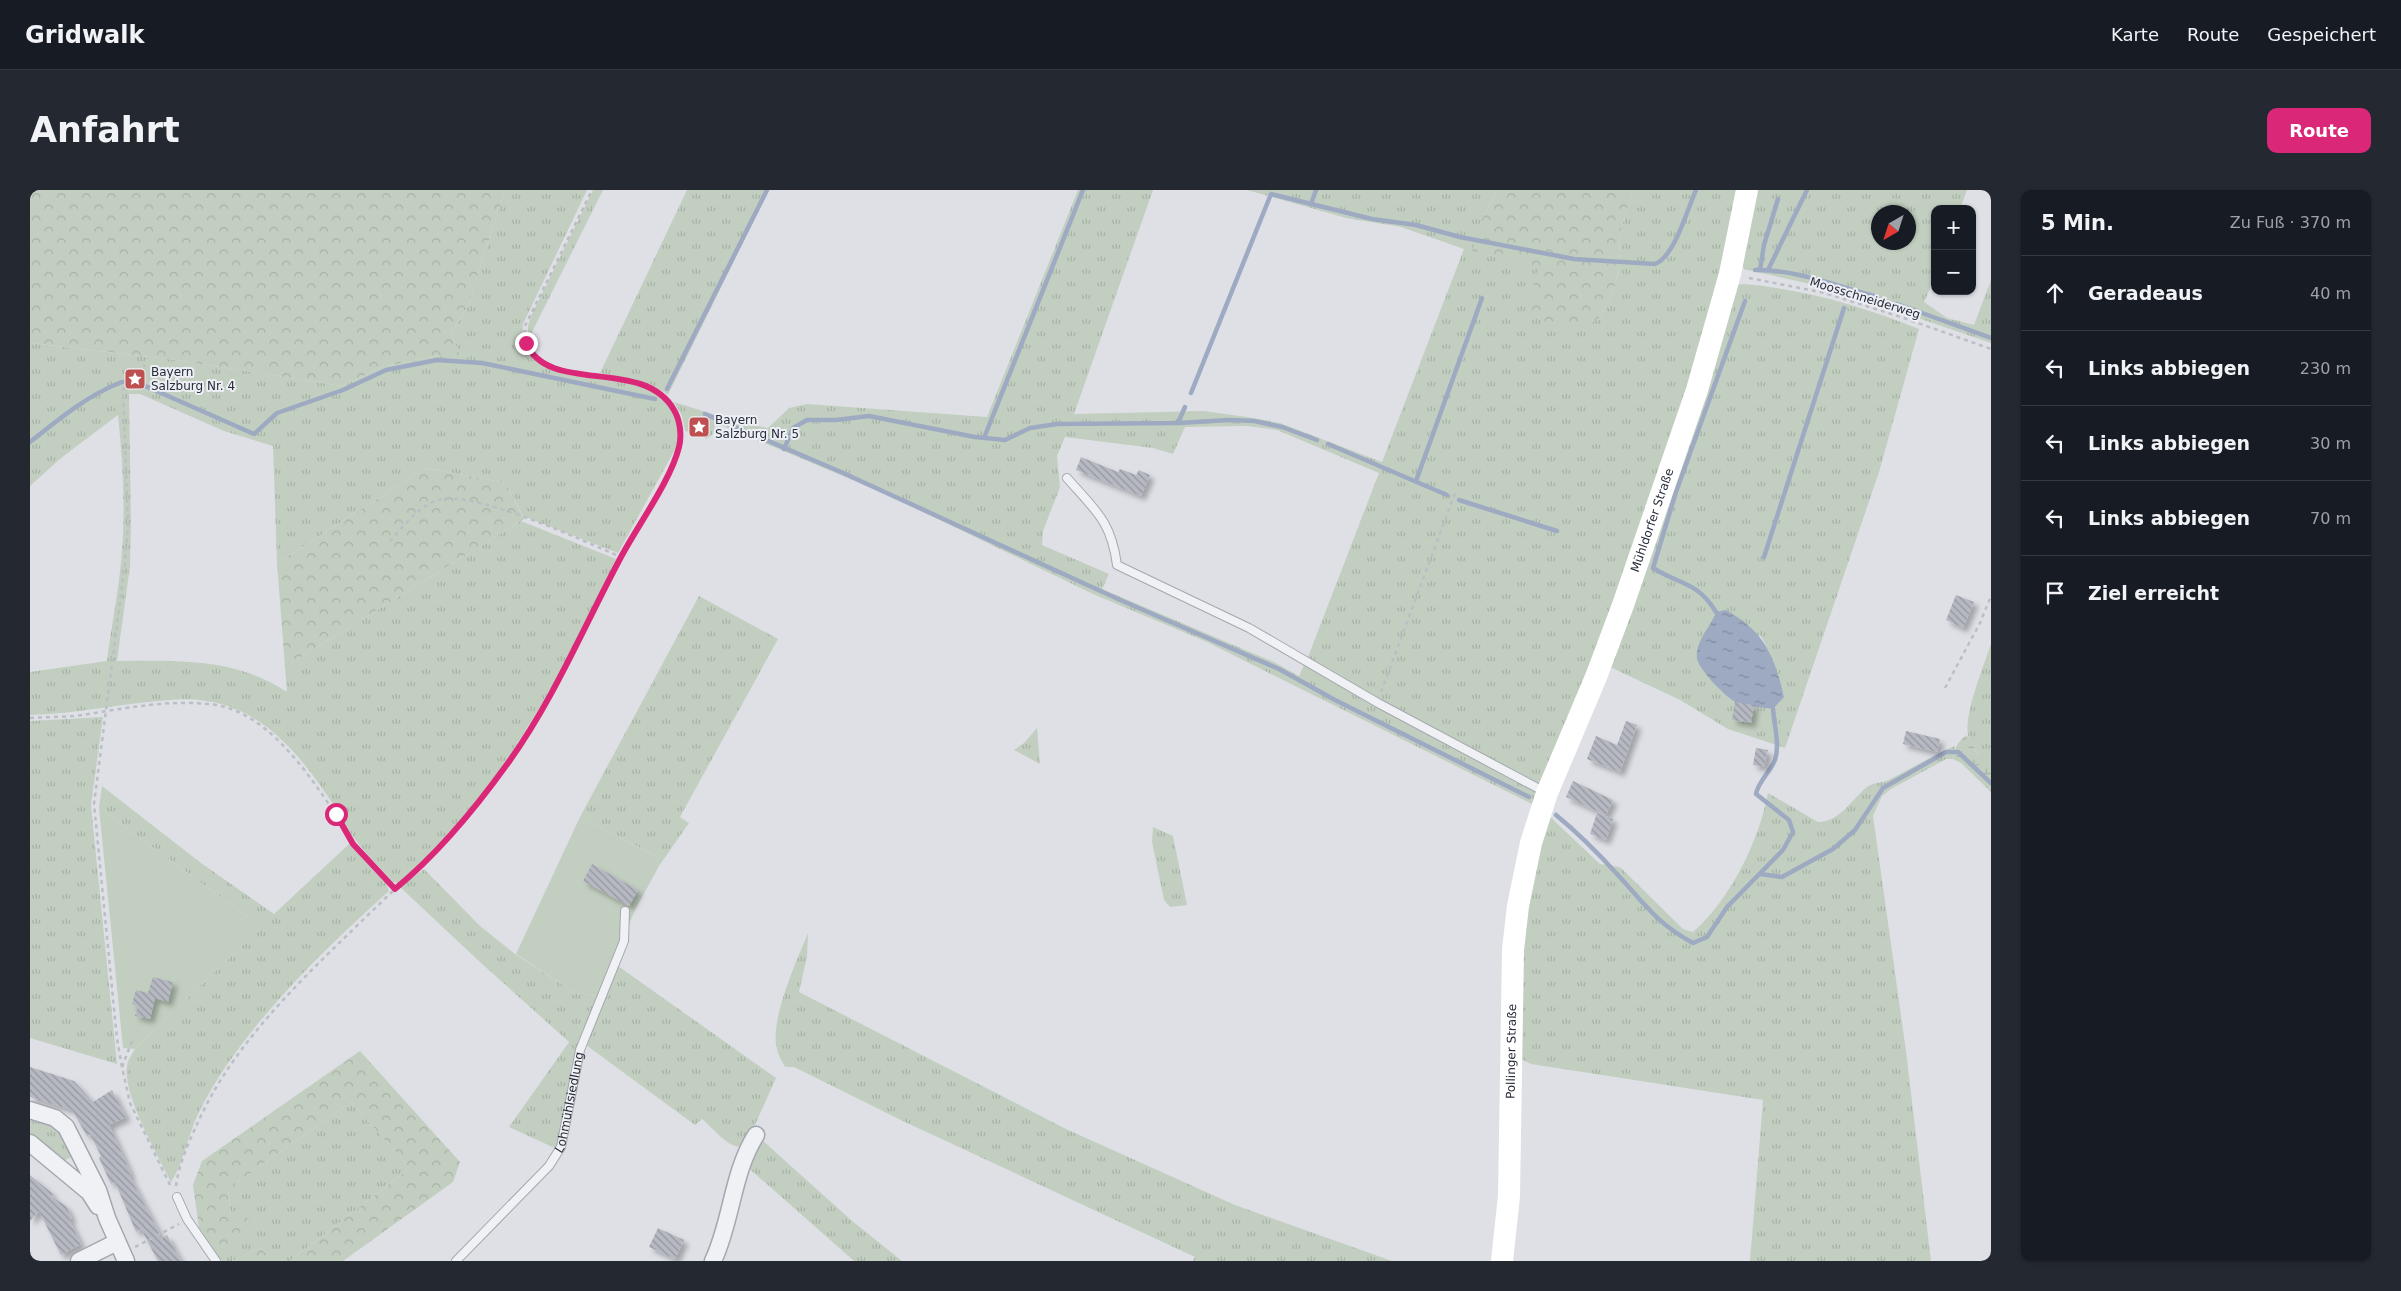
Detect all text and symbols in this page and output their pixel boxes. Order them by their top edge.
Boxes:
text: Gridwalk [25,21,145,49]
text: Karte [2111,24,2159,45]
text: Route [2187,24,2239,45]
text: Gespeichert [2267,24,2376,45]
button: Route [2267,108,2371,153]
text: Anfahrt [30,110,180,150]
north arrow [1871,205,1916,250]
map controls [1931,205,1976,295]
button: + [1931,205,1976,250]
text: 5 Min. [2041,211,2114,235]
text: Zu Fuß · 370 m [2230,213,2351,232]
button: − [1931,250,1976,295]
street label: Moosschneiderweg [1808,275,1922,321]
icon: ahead [2041,279,2069,307]
text: Geradeaus [2088,282,2203,304]
text: 40 m [2310,284,2351,303]
route end [515,332,538,355]
icon: left [2041,354,2069,382]
text: Links abbiegen [2088,357,2250,379]
text: 230 m [2300,359,2351,378]
place label: Bayern Salzburg Nr. 4 [151,365,235,393]
place icon: Bayern Salzburg Nr. 4 [123,367,147,391]
place label: Bayern Salzburg Nr. 5 [715,413,799,441]
place icon: Bayern Salzburg Nr. 5 [687,415,711,439]
icon: left [2041,429,2069,457]
text: Links abbiegen [2088,432,2250,454]
text: 30 m [2310,434,2351,453]
street label: Mühldorfer Straße [1628,466,1677,574]
icon: left [2041,504,2069,532]
text: Links abbiegen [2088,507,2250,529]
text: 70 m [2310,509,2351,528]
icon: arrive [2041,579,2069,607]
text: Ziel erreicht [2088,582,2219,604]
route start [325,803,348,826]
street label: Pollinger Straße [1504,1004,1519,1099]
street label: Lohmühlsiedlung [552,1051,586,1156]

